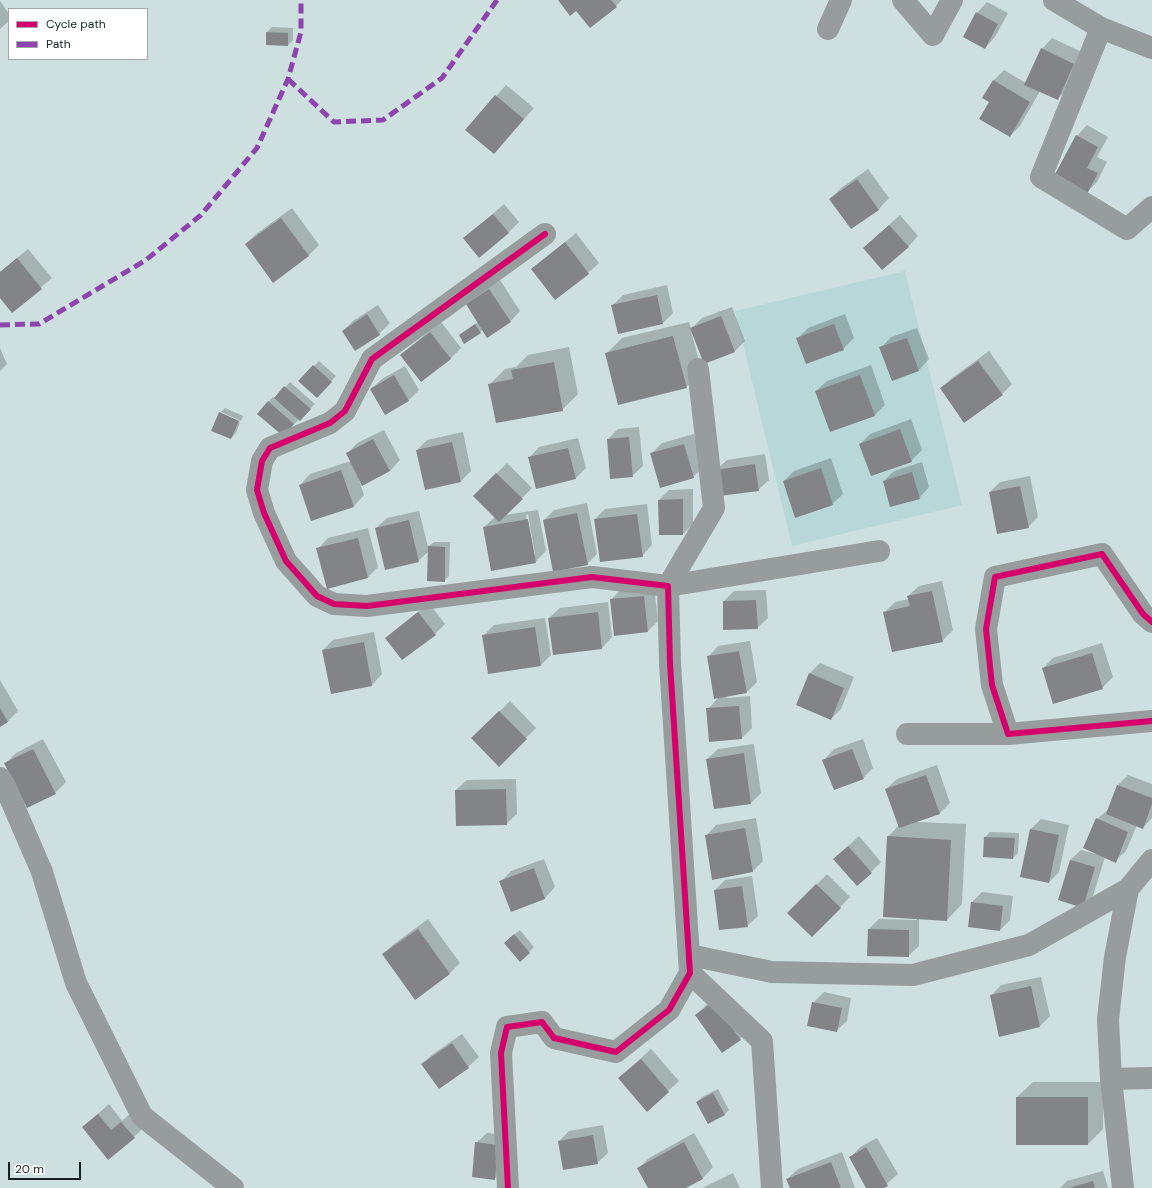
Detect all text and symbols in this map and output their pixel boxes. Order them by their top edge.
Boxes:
legend [8,8,148,60]
text: Cycle path [46,16,106,32]
text: Path [46,36,71,52]
scale bar [10,1154,83,1180]
text: 20 m [15,1161,44,1177]

